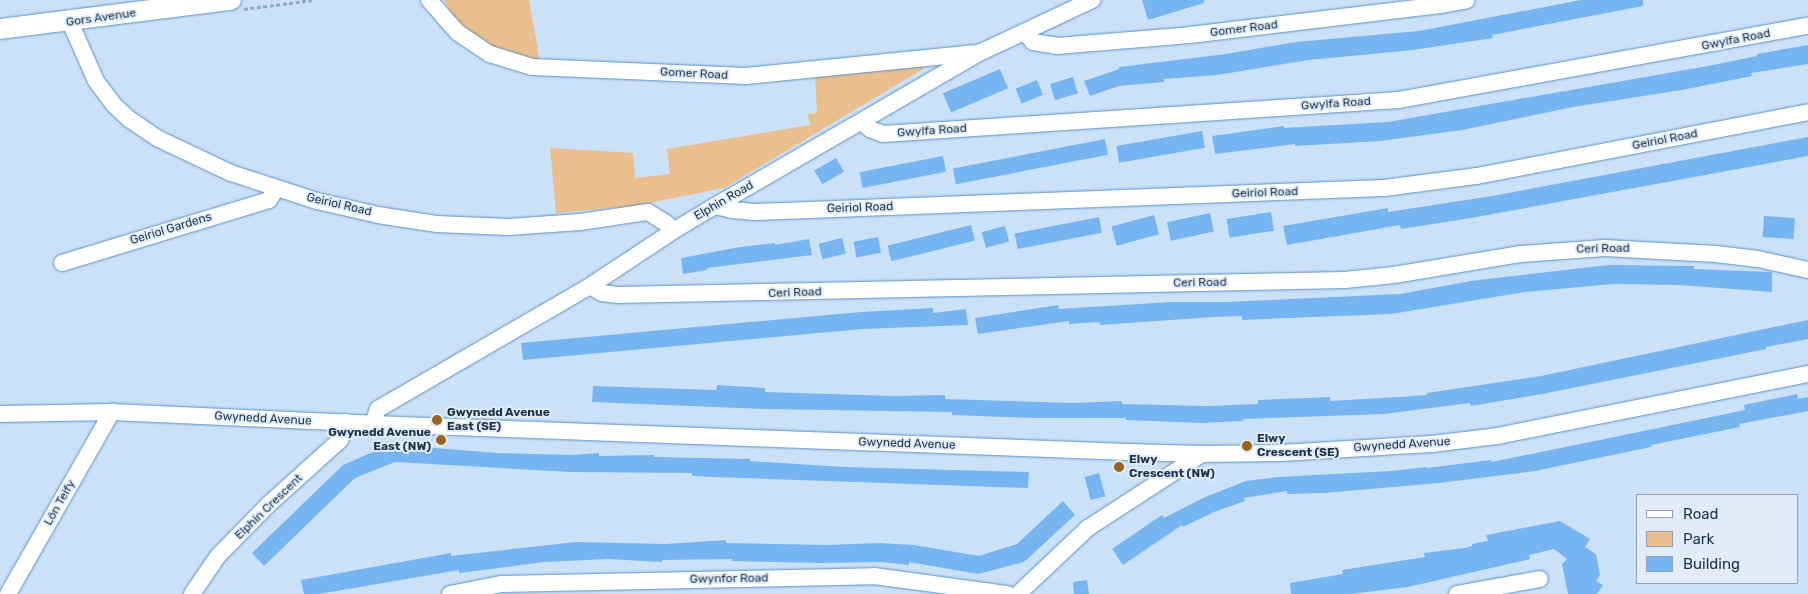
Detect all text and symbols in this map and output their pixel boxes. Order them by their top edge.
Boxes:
street label: Gors Avenue [65,6,137,30]
street label: Gomer Road [1209,18,1279,40]
street label: Gwylfa Road [1700,26,1772,54]
street label: Gomer Road [659,65,729,83]
street label: Gwylfa Road [1301,94,1371,114]
street label: Gwylfa Road [897,121,967,141]
street label: Geiriol Road [1631,127,1699,153]
street label: Elphin Road [692,178,756,224]
street label: Geiriol Road [1232,185,1298,201]
street label: Geiriol Road [305,191,373,219]
street label: Geiriol Road [827,200,893,216]
street label: Geiriol Gardens [128,210,214,248]
street label: Ceri Road [1576,241,1630,257]
street label: Ceri Road [1173,275,1227,291]
street label: Ceri Road [768,285,822,301]
place label: Gwynedd Avenue East (SE) [447,406,550,434]
street label: Gwynedd Avenue [214,409,312,429]
marker: Gwynedd Avenue East (SE) [431,414,443,426]
place label: Gwynedd Avenue East (NW) [328,426,431,454]
place label: Elwy Crescent (SE) [1257,432,1339,460]
marker: Gwynedd Avenue East (NW) [435,434,447,446]
street label: Gwynedd Avenue [1353,434,1451,456]
street label: Gwynedd Avenue [858,435,956,453]
marker: Elwy Crescent (SE) [1241,440,1253,452]
place label: Elwy Crescent (NW) [1129,453,1215,481]
marker: Elwy Crescent (NW) [1113,461,1125,473]
street label: Elphin Crescent [232,471,306,543]
street label: Lôn Teify [41,478,79,528]
legend [1636,494,1798,584]
text: Road [1683,505,1719,523]
text: Park [1683,530,1714,548]
text: Building [1683,555,1740,573]
street label: Gwynfor Road [689,571,769,587]

